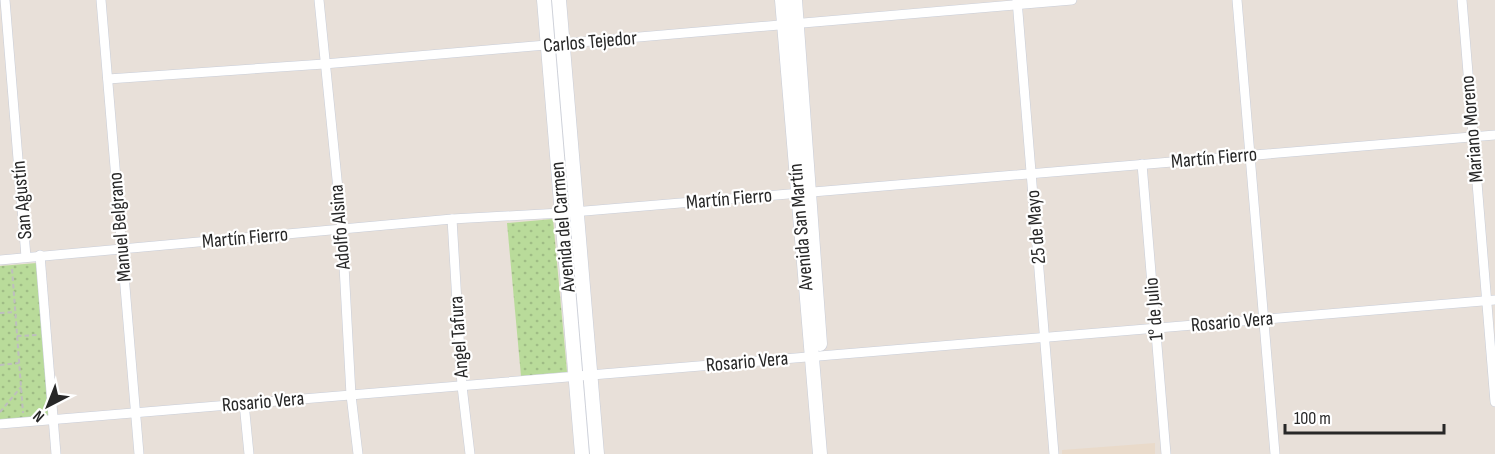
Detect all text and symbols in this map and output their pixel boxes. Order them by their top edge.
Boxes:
street label: Carlos Tejedor [542,26,638,58]
street label: Mariano Moreno [1455,75,1489,183]
street label: Martín Fierro [1170,142,1258,174]
street label: San Agustín [7,160,37,240]
street label: Avenida del Carmen [545,161,581,294]
street label: Avenida San Martín [783,163,819,292]
street label: Manuel Belgrano [103,171,137,283]
street label: Martín Fierro [685,183,773,215]
street label: Adolfo Alsina [324,184,356,271]
street label: 25 de Mayo [1021,189,1051,265]
street label: Martín Fierro [201,222,289,254]
street label: 1° de Julio [1139,276,1169,342]
street label: Angel Tafura [444,295,474,380]
street label: Rosario Vera [1190,306,1274,338]
street label: Rosario Vera [705,346,789,378]
north arrow [18,376,78,436]
street label: Rosario Vera [221,386,305,418]
scale bar [1285,397,1444,435]
text: N [29,406,48,426]
text: 100 m [1294,408,1331,429]

